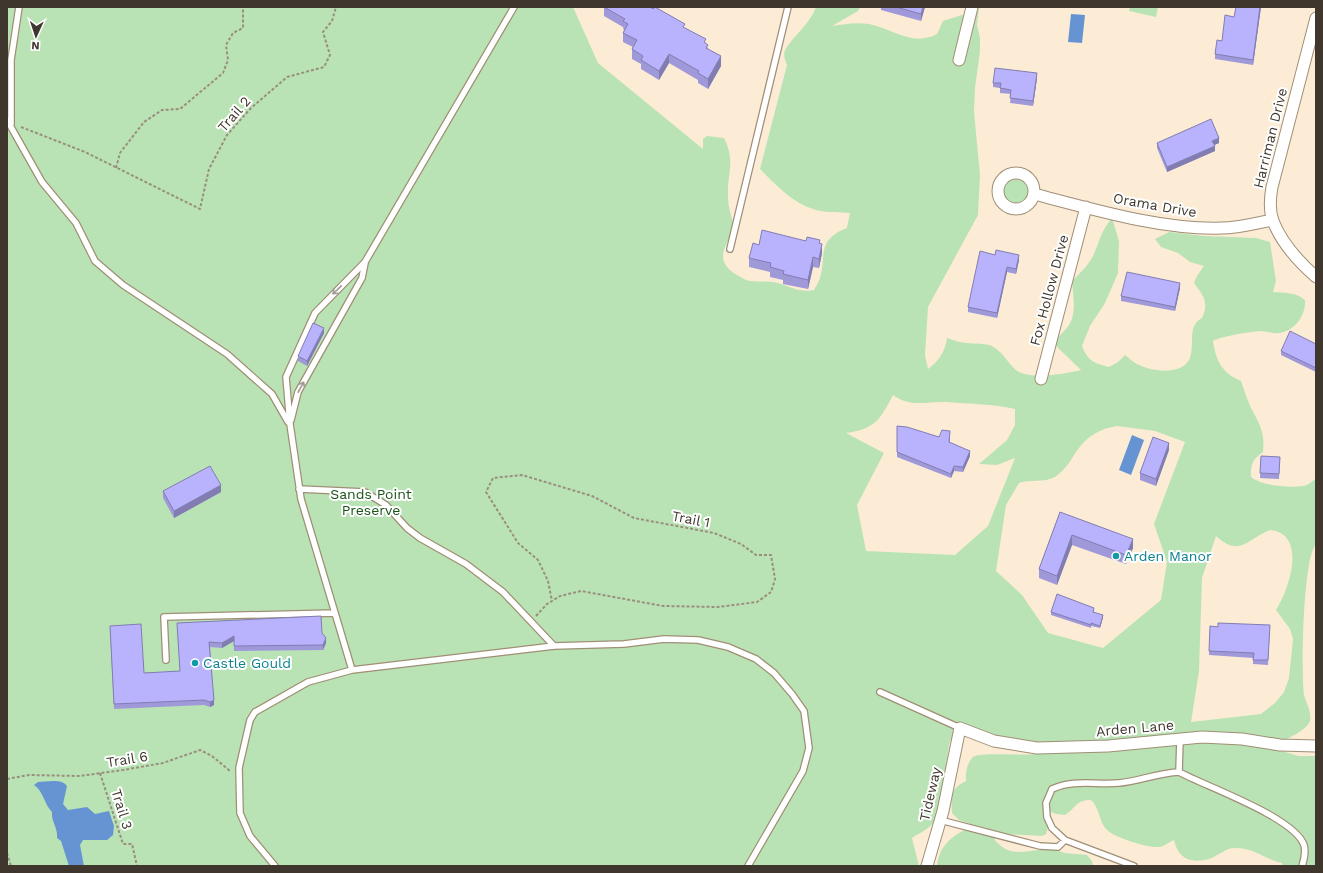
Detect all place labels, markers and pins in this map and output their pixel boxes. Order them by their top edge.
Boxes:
place label: Arden Manor [1124,548,1212,564]
marker: Arden Manor [1111,551,1121,561]
place label: Castle Gould [203,655,291,671]
marker: Castle Gould [190,658,200,668]

